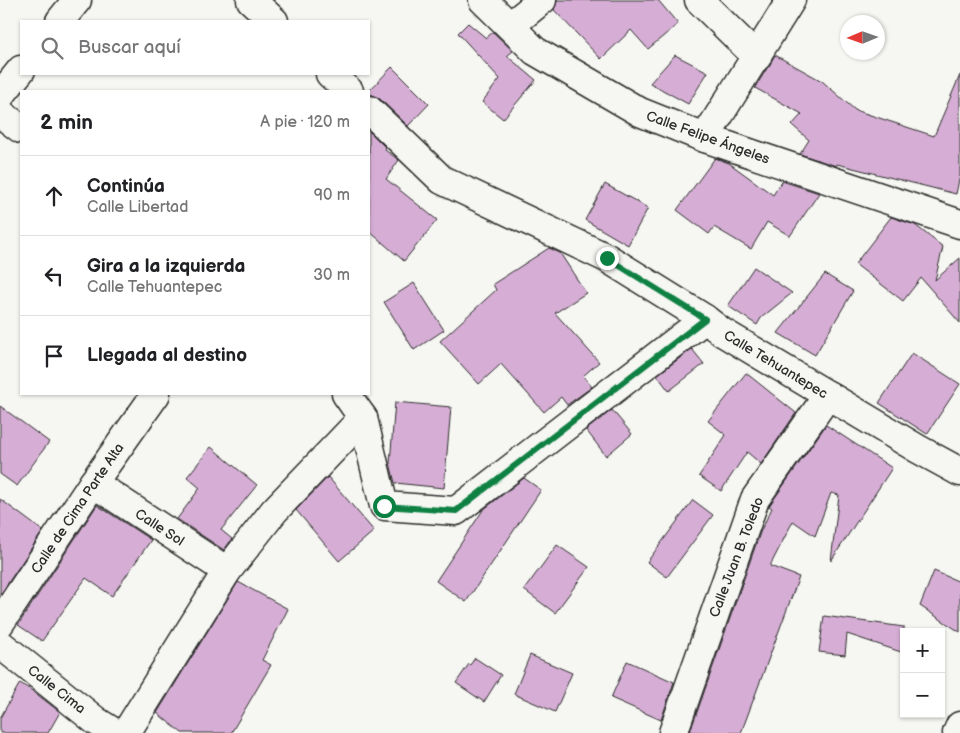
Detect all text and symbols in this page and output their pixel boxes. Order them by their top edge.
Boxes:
north arrow [840,15,885,60]
search box [20,20,370,75]
icon: search [38,34,66,62]
text: Buscar aquí [78,36,181,59]
street label: Calle Felipe Ángeles [644,106,772,168]
text: 2 min [40,110,93,135]
text: A pie · 120 m [260,113,350,132]
text: Continúa [87,175,165,198]
icon: ahead [40,182,68,210]
text: 90 m [314,186,350,205]
text: Calle Libertad [87,198,188,217]
route end [596,247,619,270]
text: Gira a la izquierda [87,255,245,278]
icon: left [40,262,68,290]
text: 30 m [313,266,350,285]
text: Calle Tehuantepec [87,278,222,297]
street label: Calle Tehuantepec [721,327,831,402]
icon: arrive [40,342,68,370]
text: Llegada al destino [87,344,247,367]
street label: Calle de Cima Parte Alta [27,440,127,577]
route start [373,495,396,518]
street label: Calle Juan B. Toledo [706,495,767,620]
street label: Calle Sol [132,505,188,550]
map controls [900,628,945,718]
button: + [900,628,945,673]
street label: Calle Cima [24,662,89,717]
button: − [900,673,945,718]

